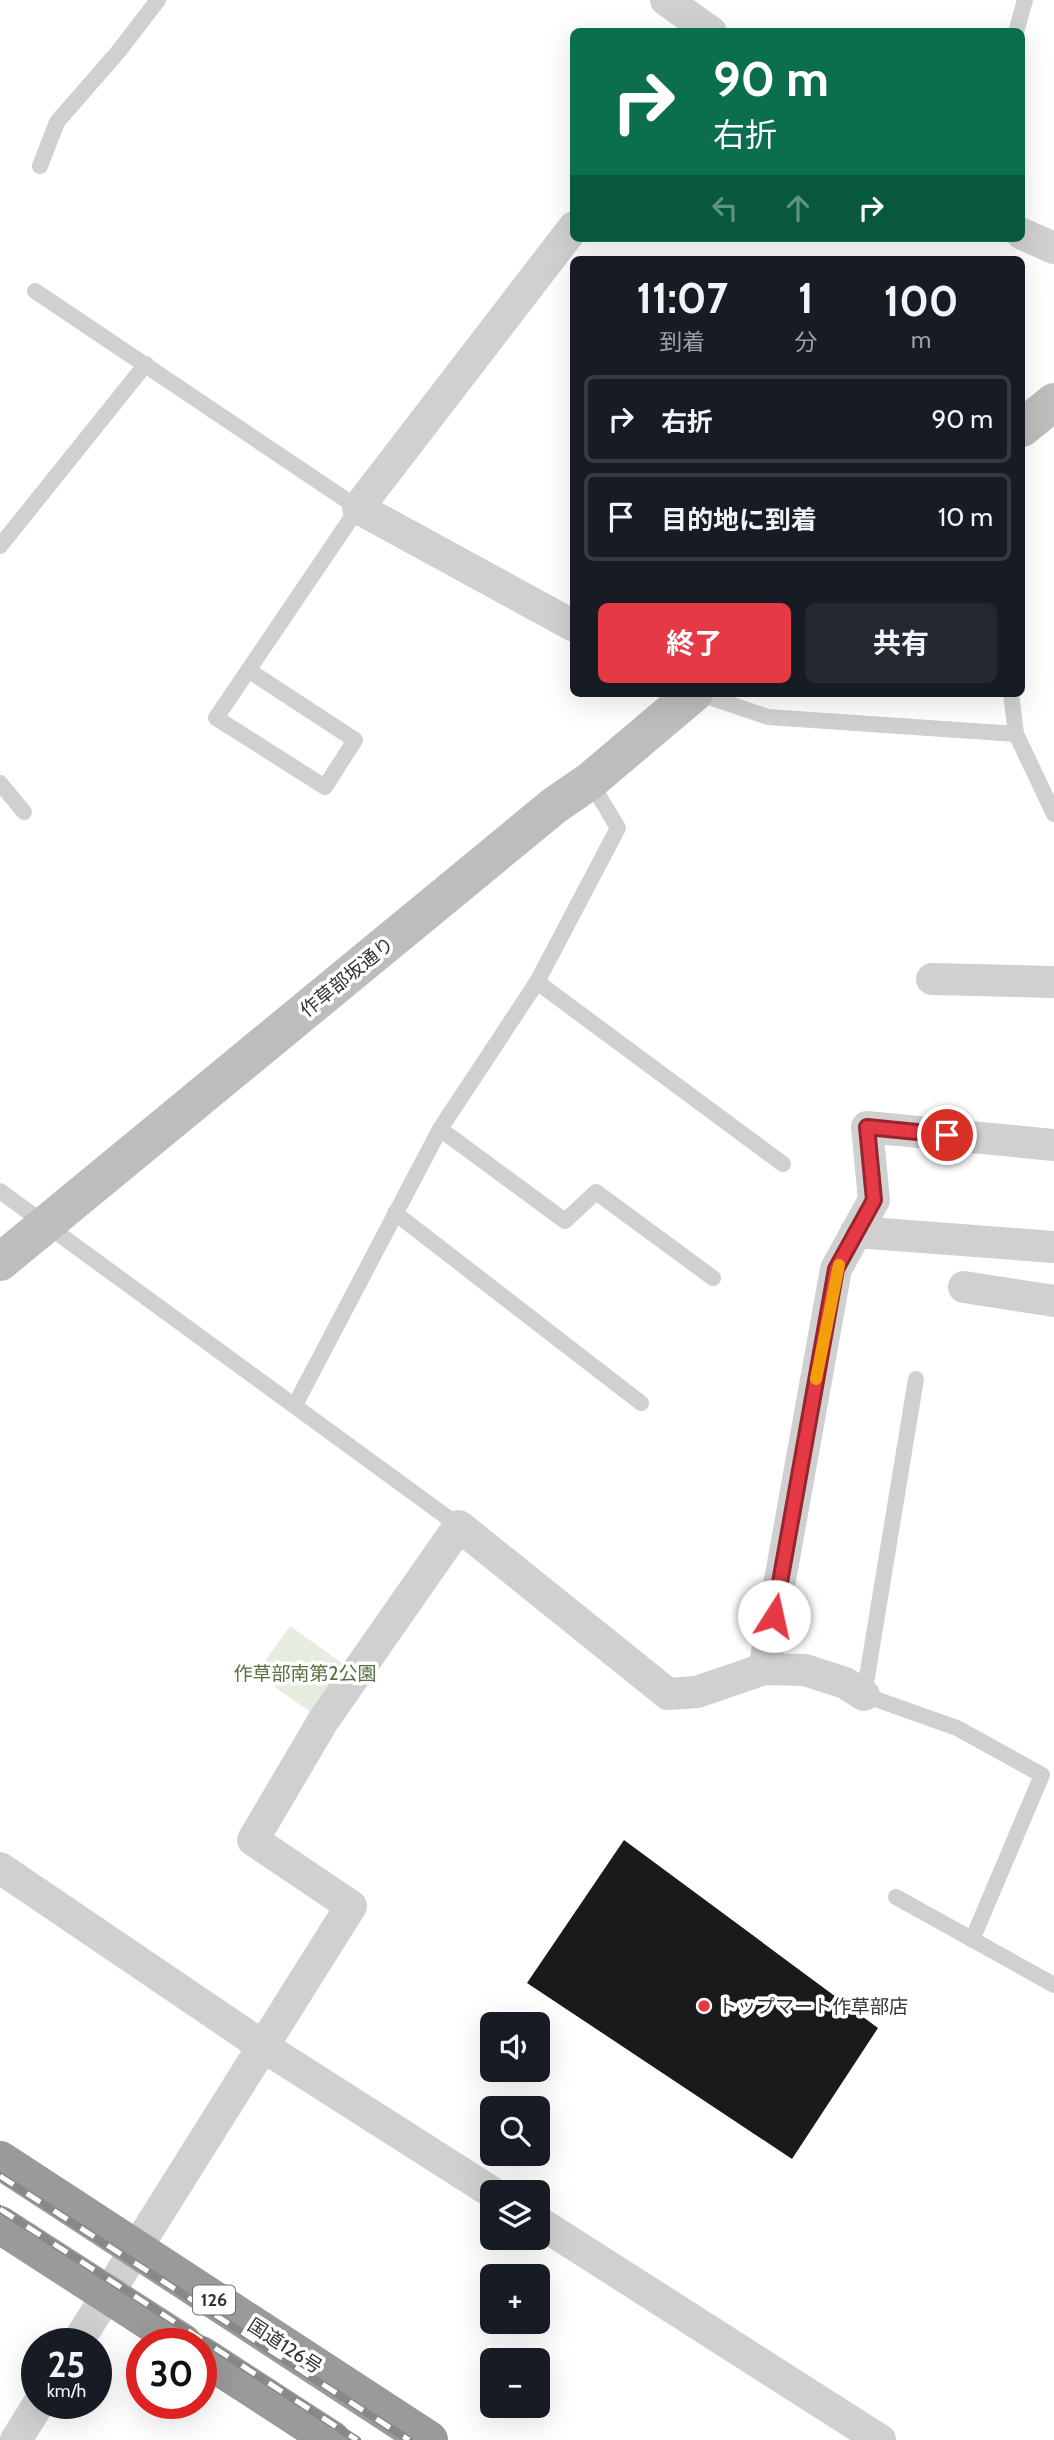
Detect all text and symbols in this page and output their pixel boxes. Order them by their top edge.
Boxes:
text: 90 m [713,49,829,108]
icon: right [598,56,689,147]
text: 右折 [713,115,777,154]
icon: left [706,189,744,227]
icon: ahead [779,189,817,227]
icon: right [852,189,890,227]
text: 11:07 [636,272,728,324]
text: 1 [798,272,814,324]
text: 100 [884,275,959,327]
text: m [911,326,931,354]
text: 到着 [659,328,705,356]
text: 分 [794,328,817,356]
icon: right [602,400,640,438]
text: 90 m [931,403,993,435]
text: 右折 [661,406,713,438]
icon: arrive [602,498,640,536]
text: 10 m [938,501,993,533]
text: 目的地に到着 [661,504,817,536]
button: 終了 [598,603,791,683]
button: 共有 [805,603,997,683]
street label: 作草部坂通り [295,932,399,1022]
pin [917,1105,977,1165]
icon: arrive [928,1116,966,1154]
position arrow [737,1579,811,1653]
park label: 作草部南第2公園 [234,1662,376,1685]
place label: トップマート作草部店 [718,1995,908,2018]
marker: トップマート作草部店 [696,1998,712,2014]
map controls [480,2012,550,2418]
button: sound [480,2012,550,2082]
button: search [480,2096,550,2166]
button: layers [480,2180,550,2250]
button: + [480,2264,550,2334]
road number: 126 [193,2286,235,2314]
street label: 国道126号 [244,2313,326,2379]
speed limit sign: 30 [126,2328,217,2419]
text: 25 [48,2343,85,2386]
button: − [480,2348,550,2418]
text: km/h [47,2380,86,2402]

